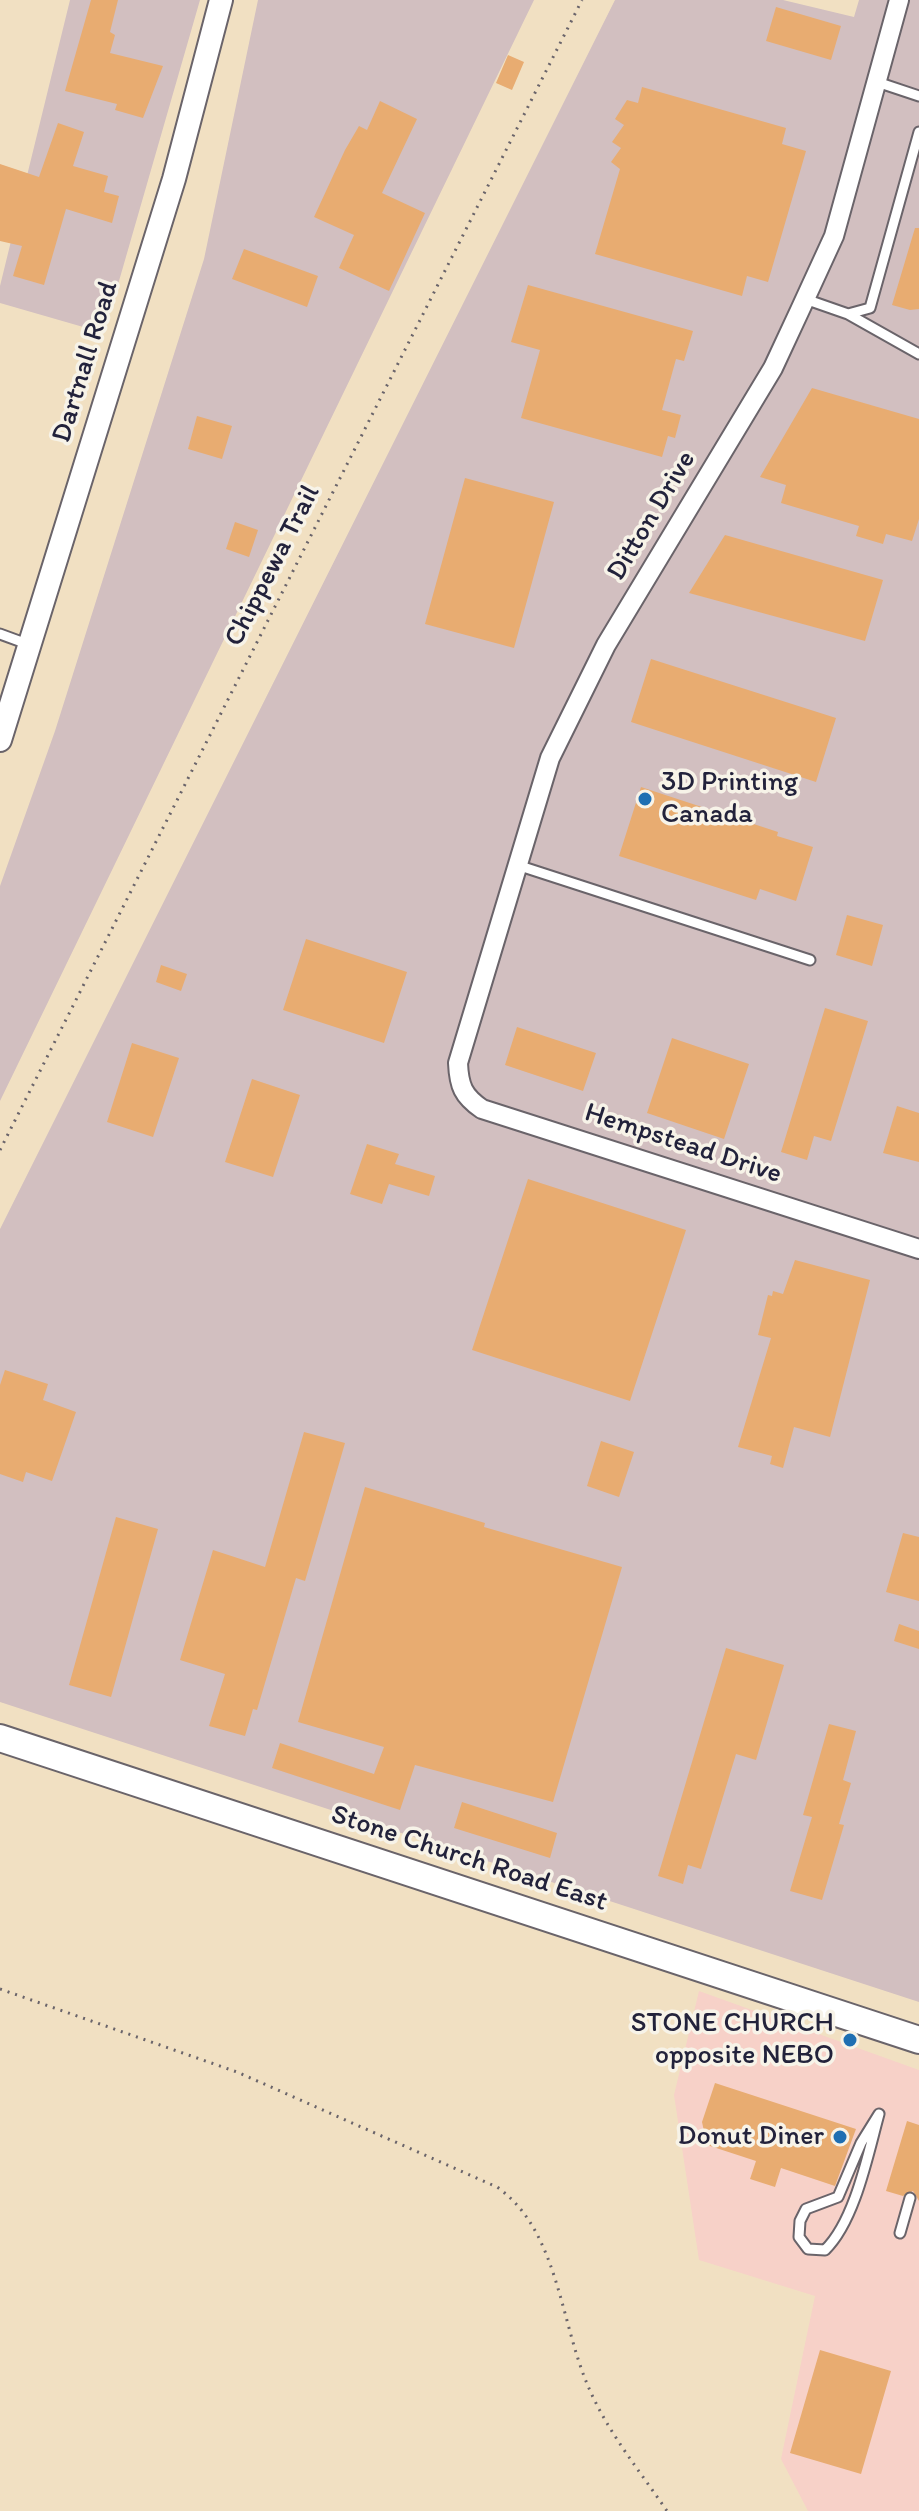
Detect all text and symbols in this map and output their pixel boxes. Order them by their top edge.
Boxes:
street label: Dartnall Road [46,277,126,447]
street label: Ditton Drive [600,445,704,587]
street label: Chippewa Trail [218,480,328,652]
place label: 3D Printing Canada [661,766,798,832]
marker: 3D Printing Canada [636,790,654,808]
street label: Hempstead Drive [580,1096,786,1192]
street label: Stone Church Road East [327,1798,611,1920]
place label: STONE CHURCH opposite NEBO [631,2007,834,2073]
marker: STONE CHURCH opposite NEBO [841,2031,859,2049]
place label: Donut Diner [678,2120,824,2154]
marker: Donut Diner [831,2128,849,2146]

